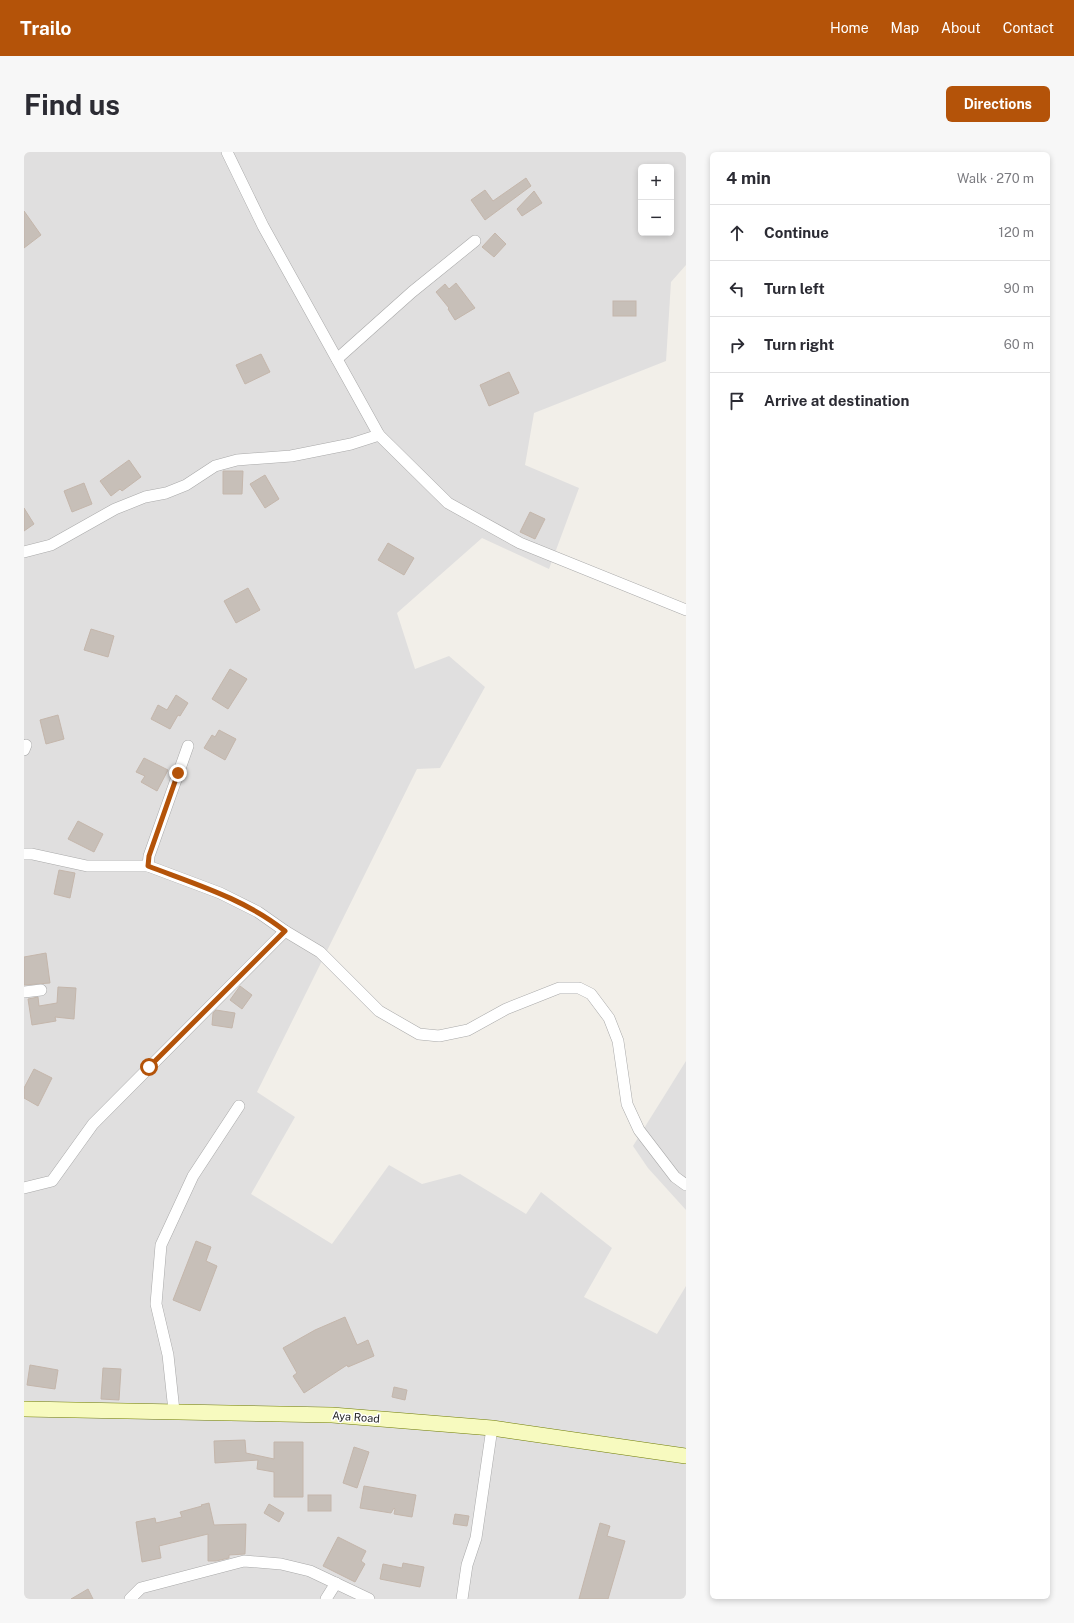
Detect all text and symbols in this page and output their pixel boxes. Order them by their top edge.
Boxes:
text: Trailo [20,17,72,39]
text: Home [830,20,869,36]
text: Map [891,20,919,36]
text: About [941,20,981,36]
text: Contact [1003,20,1054,36]
button: Directions [946,86,1050,122]
text: Find us [24,88,120,121]
map controls [638,164,674,236]
button: + [638,164,674,200]
text: 4 min [726,168,771,188]
text: Walk · 270 m [957,171,1034,186]
button: − [638,200,674,236]
icon: ahead [726,222,748,244]
text: Continue [764,224,829,241]
text: 120 m [999,225,1034,240]
icon: left [726,278,748,300]
text: Turn left [764,280,825,297]
text: 90 m [1004,281,1034,296]
icon: right [726,334,748,356]
text: Turn right [764,336,834,353]
text: 60 m [1004,337,1034,352]
icon: arrive [726,390,748,412]
text: Arrive at destination [764,392,909,409]
route end [169,764,187,782]
route start [140,1058,158,1076]
street label: Aya Road [332,1409,380,1425]

